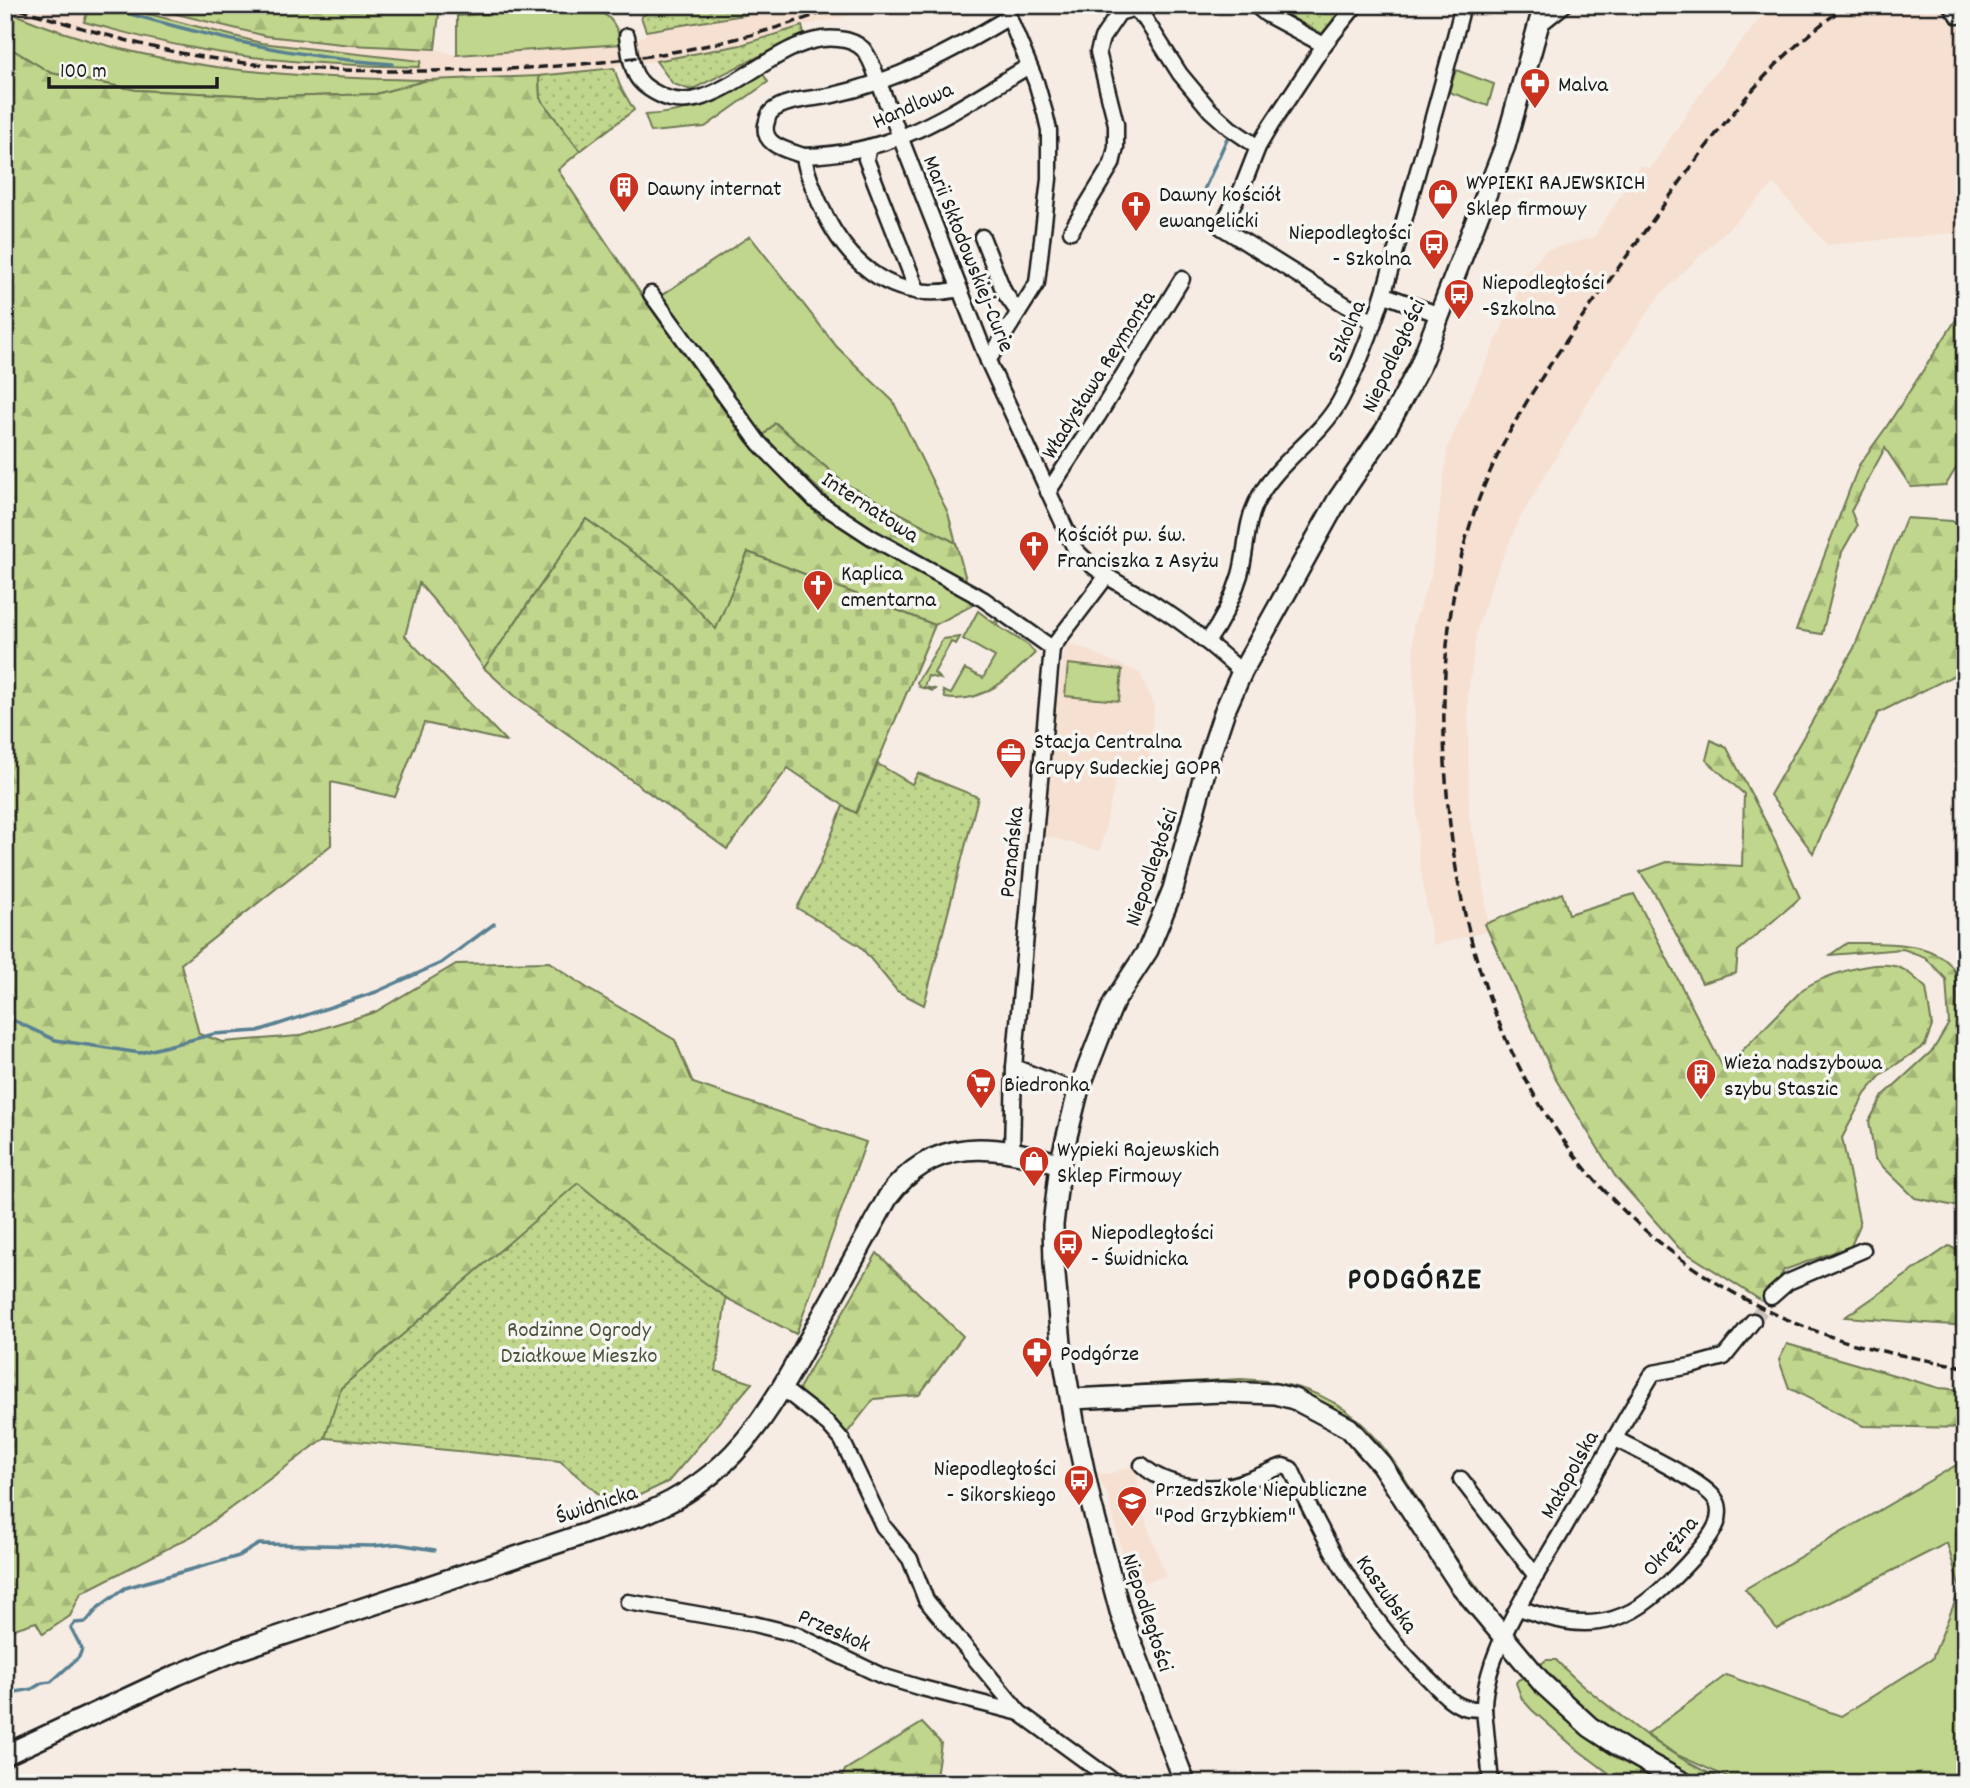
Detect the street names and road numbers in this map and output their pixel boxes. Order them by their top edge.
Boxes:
street label: Handlowa [868,74,960,140]
street label: Marii Skłodowskiej-Curie [912,151,1021,358]
street label: Władysława Reymonta [1035,284,1166,467]
street label: Niepodległości [1354,294,1436,419]
street label: Szkolna [1320,295,1377,369]
street label: Internatowa [814,465,925,554]
street label: Poznańska [992,804,1035,900]
street label: Niepodległości [1118,805,1189,931]
street label: Małopolska [1533,1424,1609,1526]
street label: Świdnicka [552,1477,643,1535]
street label: Okrężna [1636,1509,1708,1585]
street label: Kaszubska [1346,1549,1425,1642]
street label: Niepodległości [1111,1550,1180,1676]
street label: Przeskok [792,1602,875,1663]

